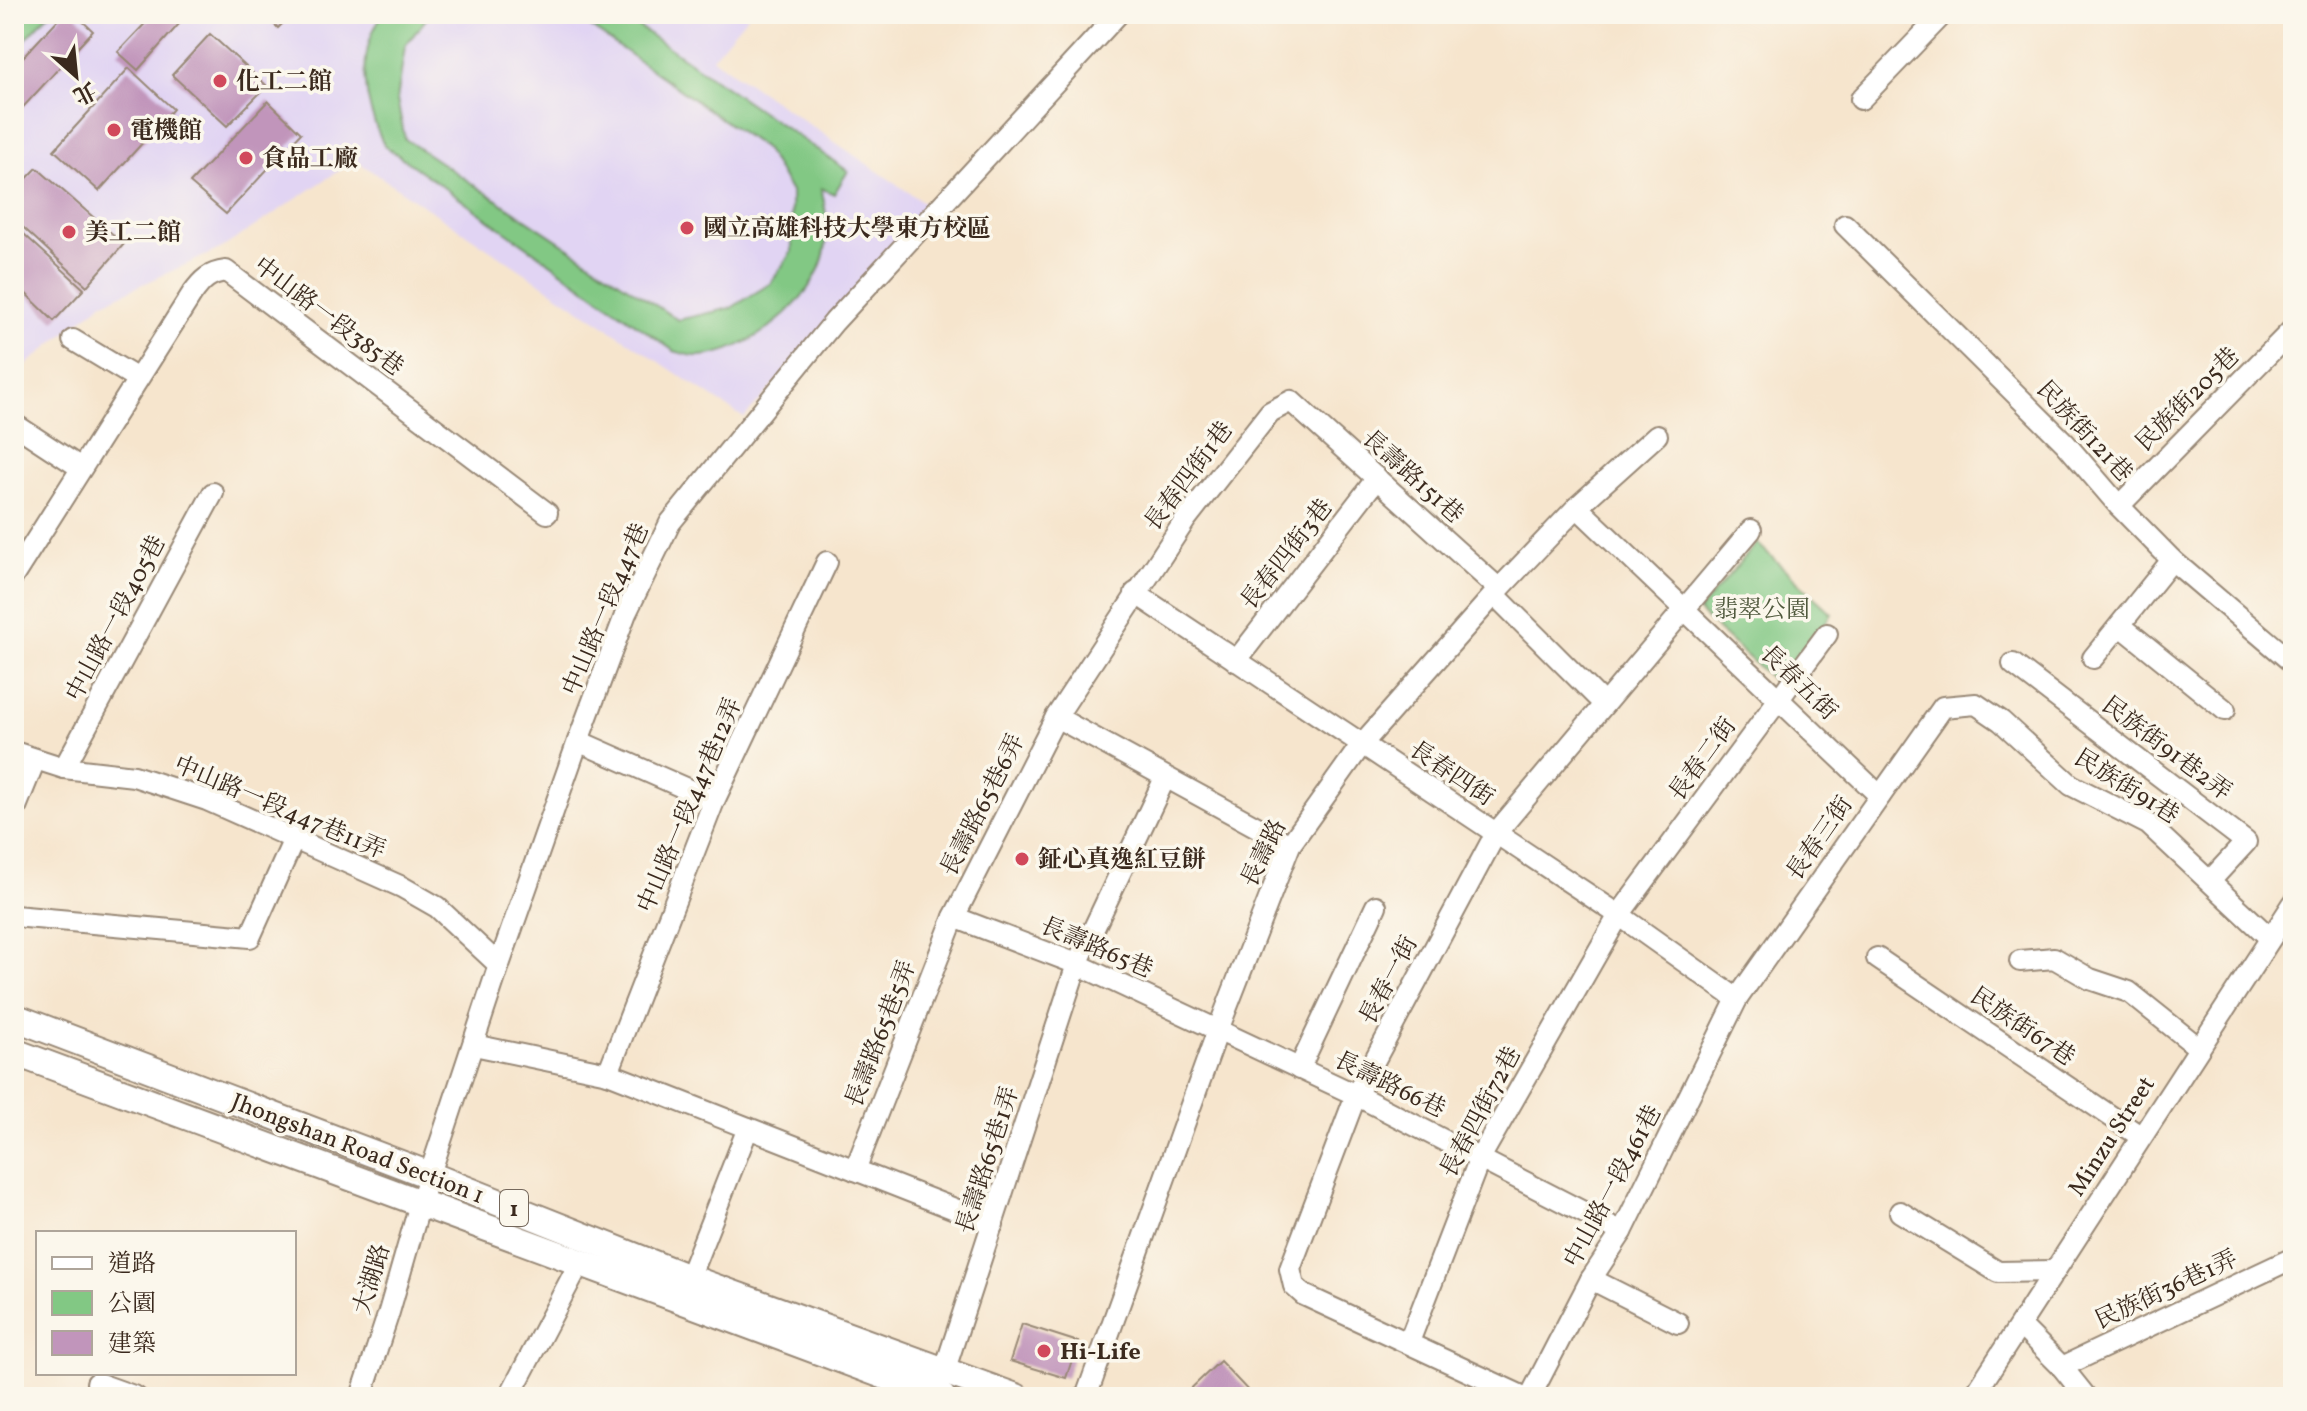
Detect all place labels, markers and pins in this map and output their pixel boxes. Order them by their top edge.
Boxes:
place label: 化工二館 [236,66,332,100]
marker: 化工二館 [211,72,229,90]
place label: 電機館 [130,115,202,149]
marker: 電機館 [105,121,123,139]
place label: 食品工廠 [262,143,358,177]
marker: 食品工廠 [237,149,255,167]
place label: 國立高雄科技大學東方校區 [703,213,991,247]
place label: 美工二館 [85,217,181,251]
marker: 國立高雄科技大學東方校區 [678,219,696,237]
marker: 美工二館 [60,223,78,241]
place label: 鉦心真逸紅豆餅 [1038,844,1206,878]
marker: 鉦心真逸紅豆餅 [1013,850,1031,868]
place label: Hi-Life [1060,1336,1141,1370]
marker: Hi-Life [1035,1342,1053,1360]

